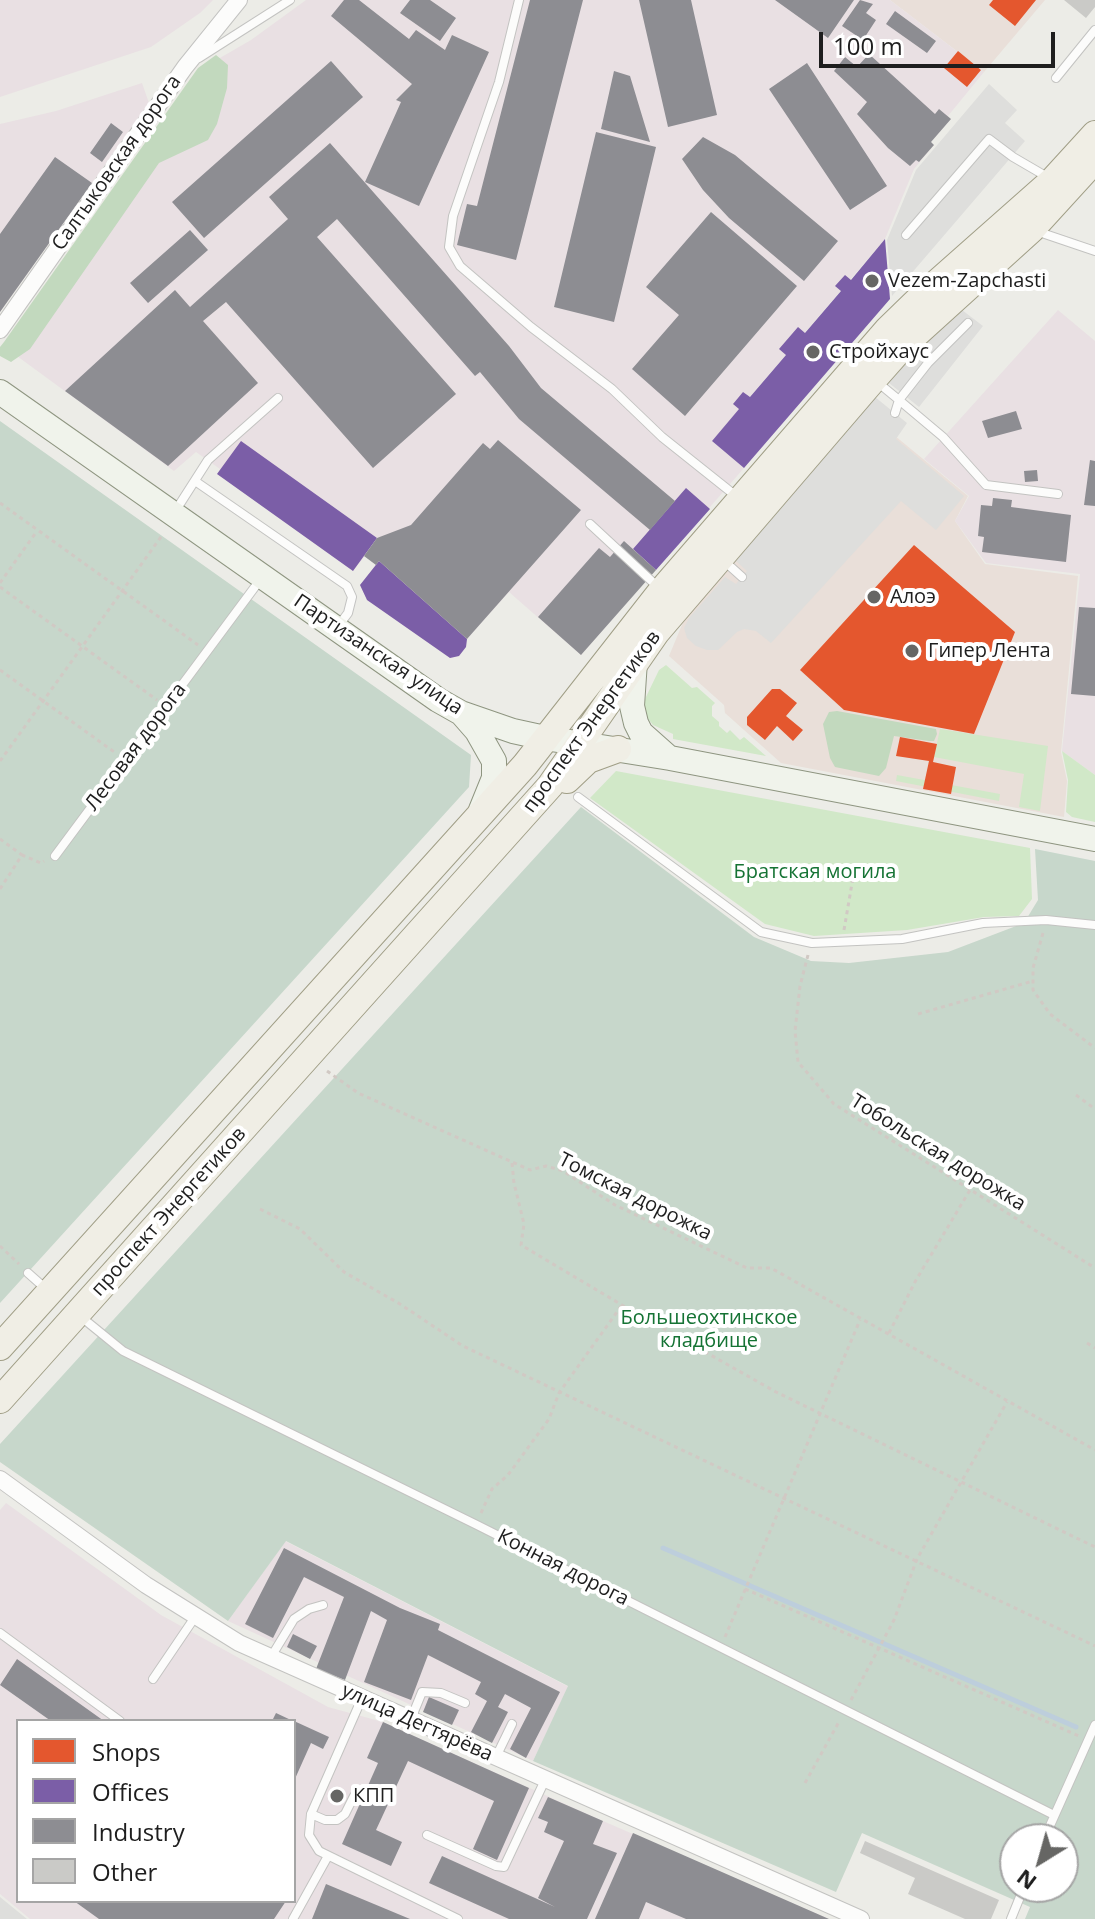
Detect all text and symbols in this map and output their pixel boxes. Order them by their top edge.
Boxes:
scale bar [823,16,1059,66]
text: 100 m [833,29,903,62]
street label: Салтыковская дорога [47,71,187,255]
place label: Vezem-Zapchasti [888,269,1046,293]
marker: Vezem-Zapchasti [863,272,881,290]
place label: Стройхаус [829,340,929,364]
marker: Стройхаус [804,343,822,361]
place label: Алоэ [890,585,936,609]
marker: Алоэ [865,588,883,606]
street label: Партизанская улица [289,590,467,720]
street label: проспект Энергетиков [518,626,666,818]
place label: Гипер Лента [928,639,1051,663]
marker: Гипер Лента [903,642,921,660]
street label: Лесовая дорога [80,679,192,815]
park label: Братская могила [734,860,896,884]
street label: Тобольская дорожка [846,1089,1030,1217]
street label: проспект Энергетиков [87,1122,251,1302]
street label: Томская дорожка [554,1148,716,1246]
park label: Большеохтинское кладбище [621,1306,797,1353]
street label: Конная дорога [493,1525,633,1611]
street label: улица Дегтярёва [338,1679,496,1767]
legend [16,1719,296,1903]
text: Shops [92,1735,160,1768]
text: Offices [92,1775,169,1808]
place label: КПП [353,1784,394,1808]
marker: КПП [328,1787,346,1805]
text: Industry [92,1815,185,1848]
north arrow [999,1823,1079,1903]
text: Other [92,1855,157,1888]
text: N [1010,1863,1042,1898]

